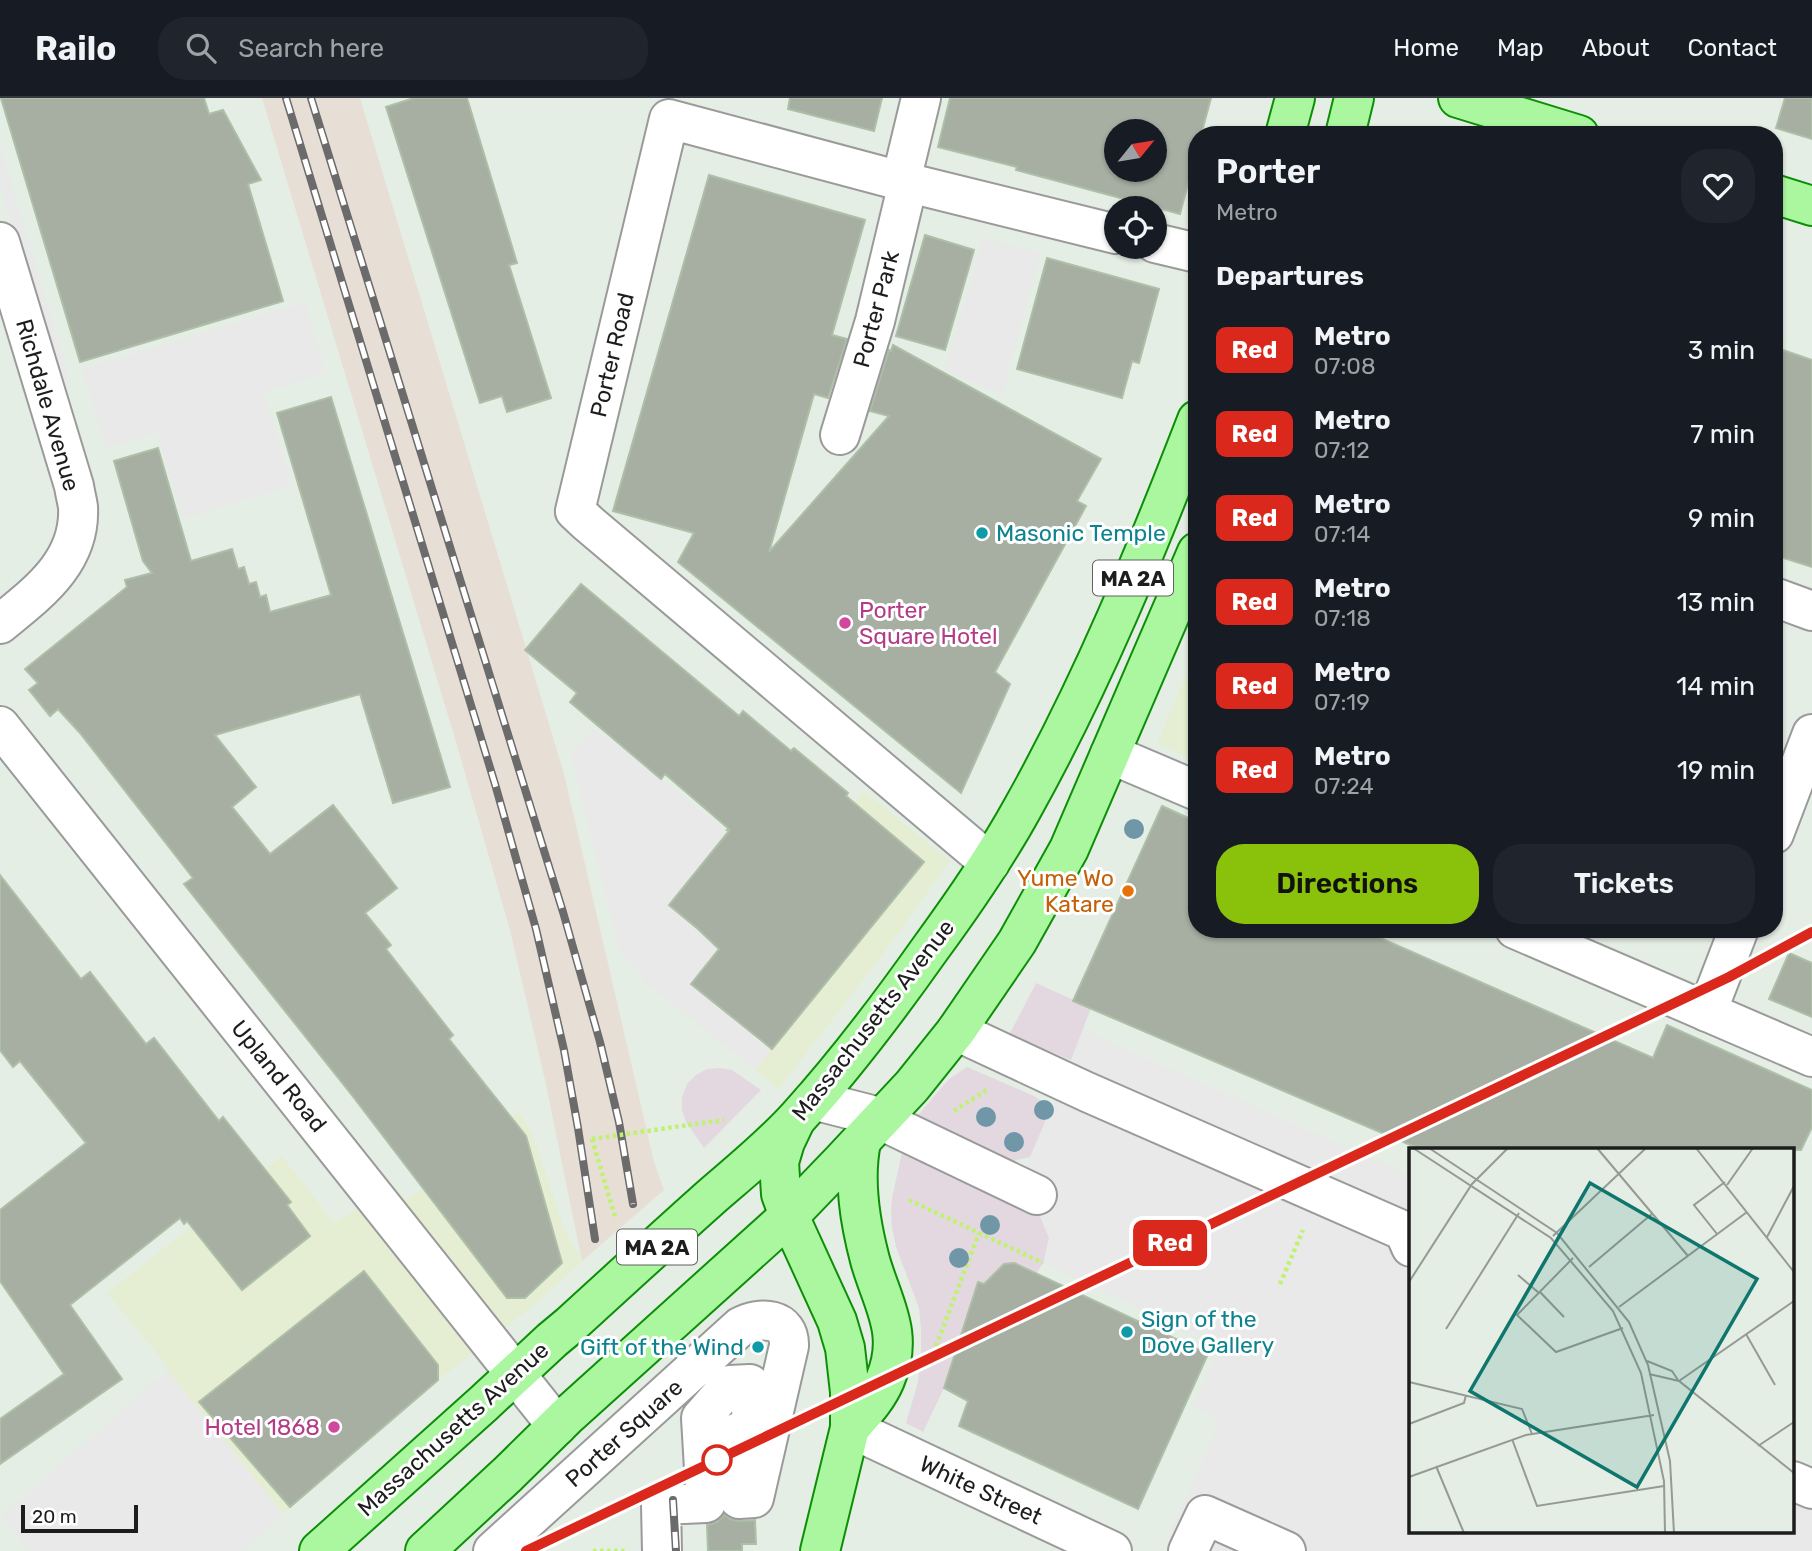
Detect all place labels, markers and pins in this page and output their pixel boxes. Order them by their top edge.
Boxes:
place label: Masonic Temple [996,519,1166,547]
marker: Masonic Temple [974,525,990,541]
place label: Porter Square Hotel [859,596,998,650]
marker: Porter Square Hotel [837,615,853,631]
place label: Yume Wo Katare [1017,864,1114,918]
marker: Yume Wo Katare [1120,883,1136,899]
place label: Sign of the Dove Gallery [1141,1305,1275,1359]
marker: Sign of the Dove Gallery [1119,1324,1135,1340]
place label: Gift of the Wind [580,1333,744,1361]
marker: Gift of the Wind [750,1339,766,1355]
place label: Hotel 1868 [204,1413,320,1441]
marker: Hotel 1868 [326,1419,342,1435]
unlabelled marker [702,1445,732,1475]

